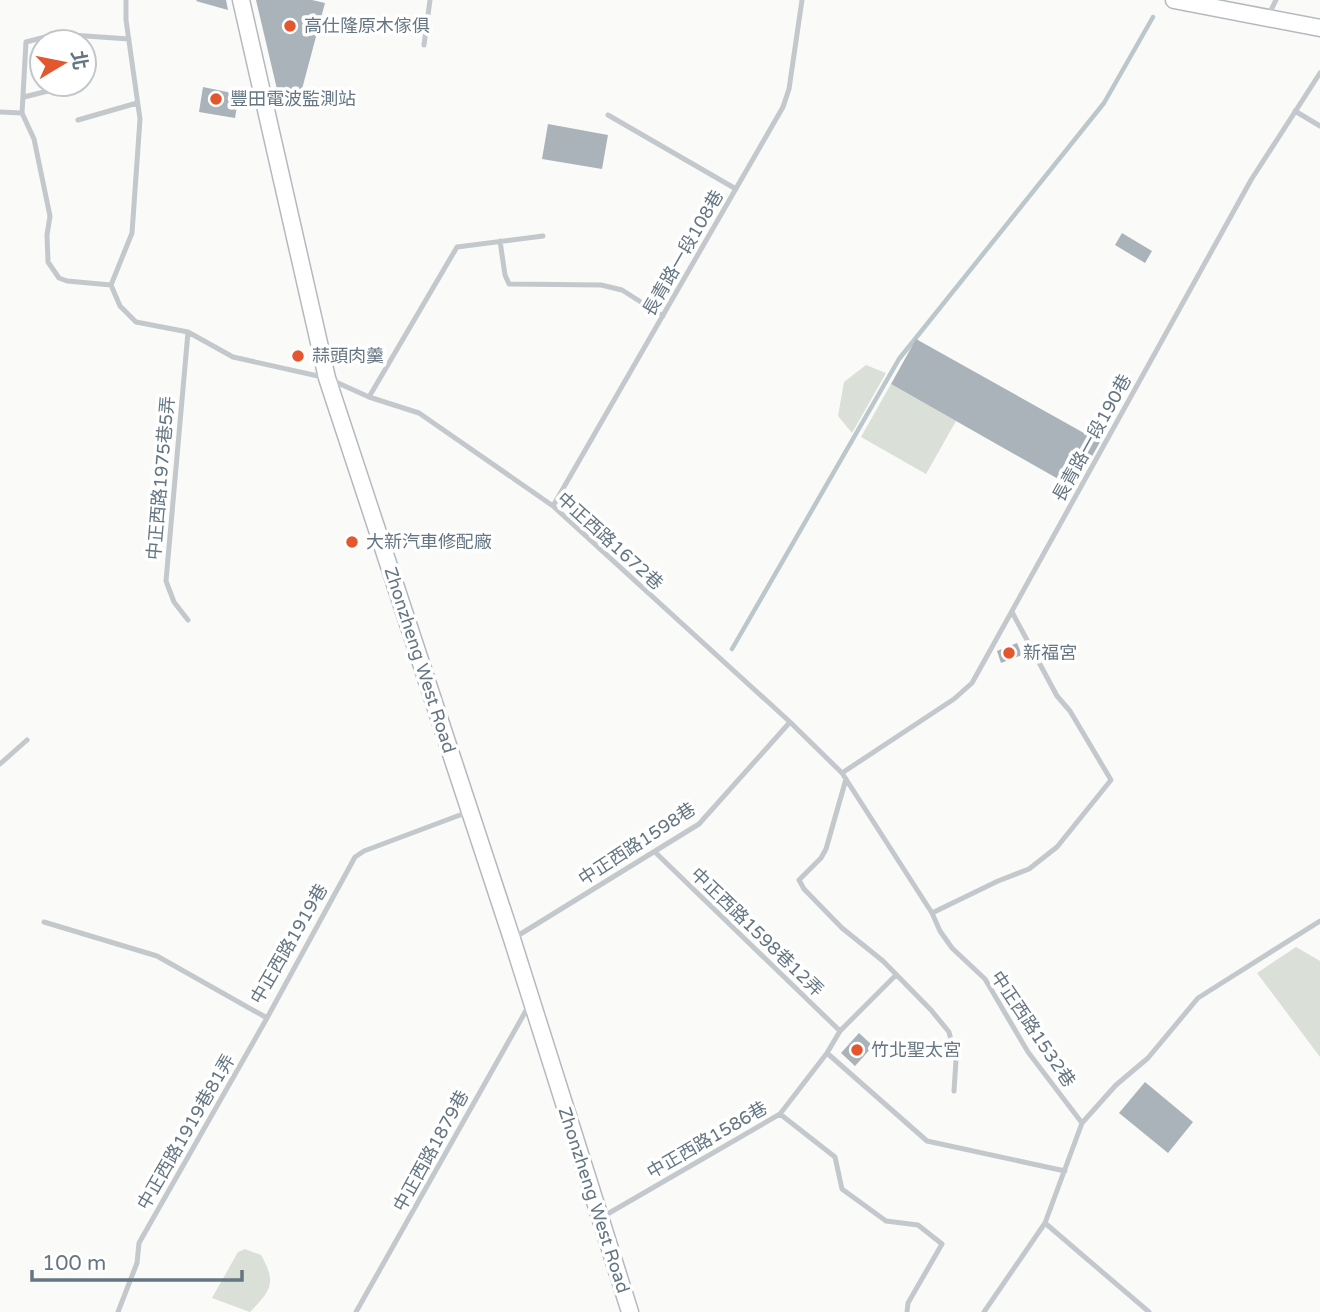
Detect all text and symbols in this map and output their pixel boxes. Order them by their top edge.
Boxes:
place label: 高仕隆原木傢俱 [304,15,430,37]
marker: 高仕隆原木傢俱 [282,18,298,34]
north arrow [28,28,98,98]
text: 北 [66,49,91,71]
place label: 豐田電波監測站 [230,88,356,110]
marker: 豐田電波監測站 [208,91,224,107]
street label: 長青路一段108巷 [638,186,728,320]
place label: 蒜頭肉羹 [312,345,384,367]
marker: 蒜頭肉羹 [290,348,306,364]
street label: 長青路一段190巷 [1048,371,1136,505]
street label: 中正西路1975巷5弄 [143,395,179,561]
street label: 中正西路1672巷 [552,488,668,594]
place label: 大新汽車修配廠 [366,531,492,553]
marker: 大新汽車修配廠 [344,534,360,550]
street label: Zhonzheng West Road [380,564,460,756]
place label: 新福宮 [1023,642,1077,664]
marker: 新福宮 [1001,645,1017,661]
street label: 中正西路1598巷 [574,798,700,890]
street label: 中正西路1598巷12弄 [686,863,828,1001]
street label: 中正西路1919巷 [246,880,332,1008]
street label: 中正西路1532巷 [986,967,1080,1091]
place label: 竹北聖太宮 [871,1039,961,1061]
marker: 竹北聖太宮 [849,1042,865,1058]
street label: 中正西路1919巷81弄 [133,1050,239,1214]
street label: 中正西路1879巷 [389,1087,473,1215]
street label: 中正西路1586巷 [643,1097,771,1183]
street label: Zhonzheng West Road [554,1104,634,1296]
scale bar [32,1238,242,1282]
text: 100 m [42,1251,106,1276]

